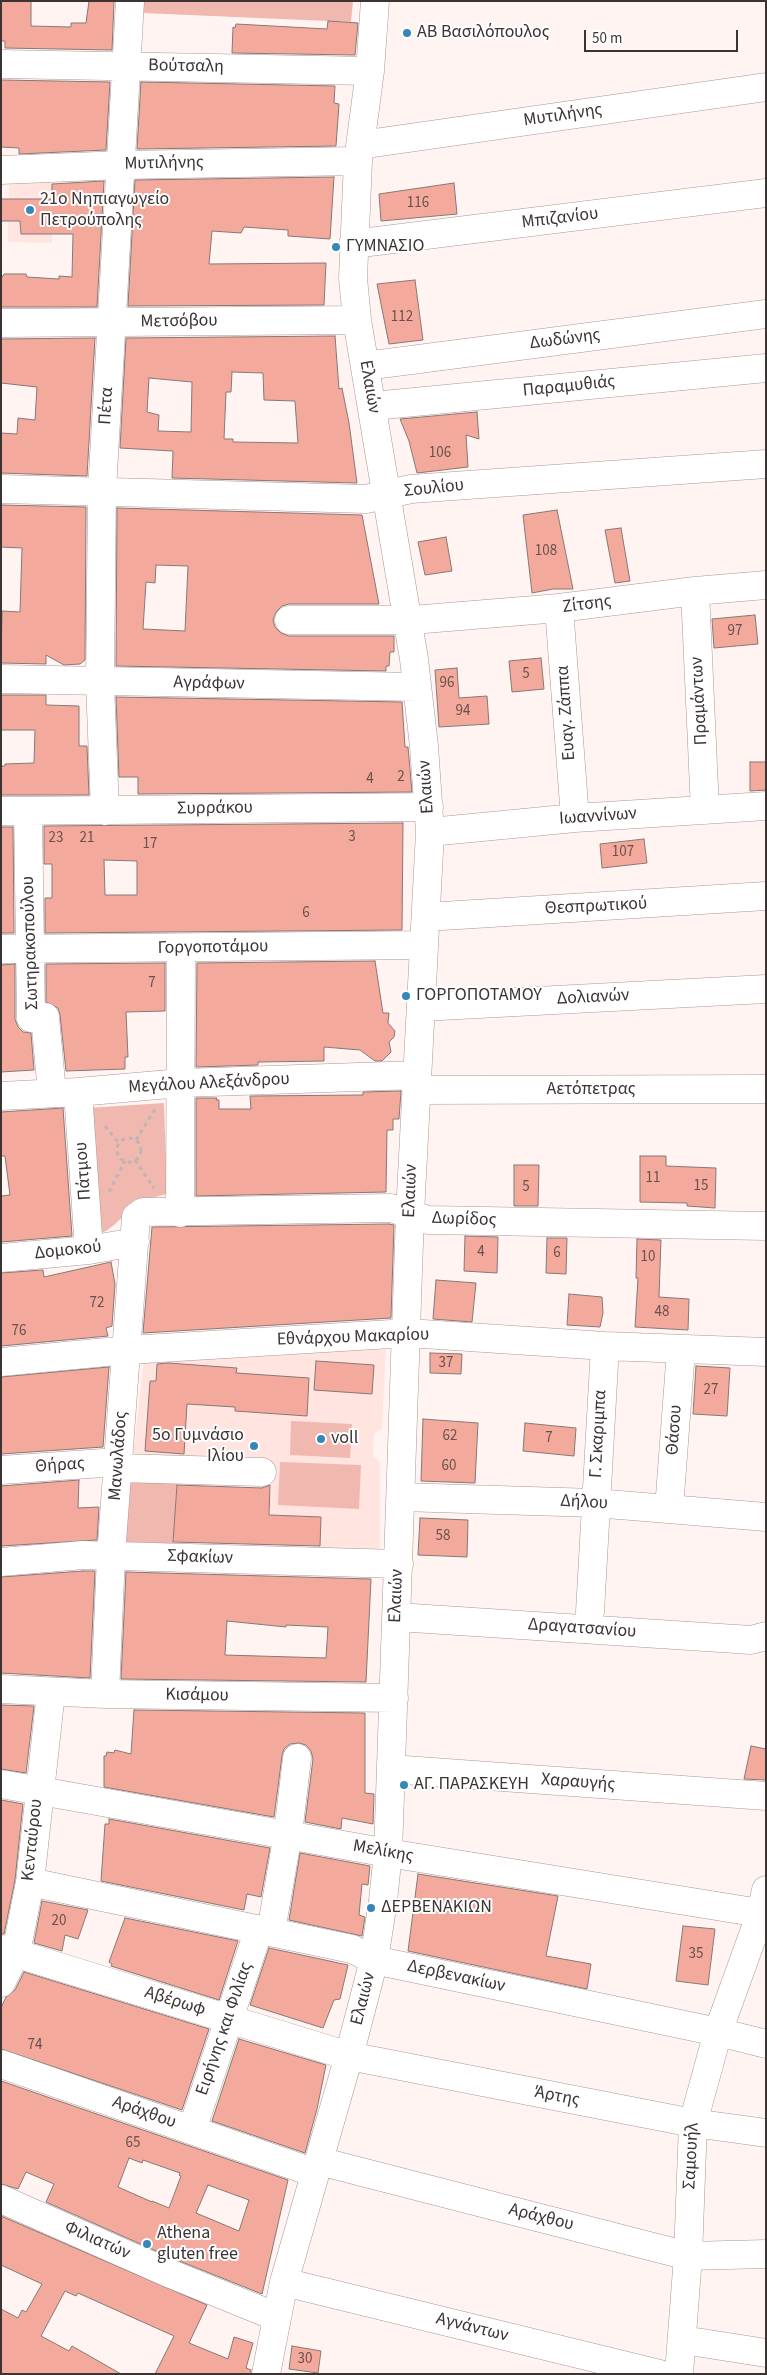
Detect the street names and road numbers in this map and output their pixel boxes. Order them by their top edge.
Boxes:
street label: Βούτσαλη [148,56,224,78]
street label: Μυτιλήνης [522,100,604,132]
street label: Μυτιλήνης [124,153,204,175]
street label: Μπιζανίου [520,204,600,234]
street label: Μετσόβου [140,311,218,333]
street label: Δωδώνης [528,325,602,355]
street label: Ελαιών [354,359,384,415]
street label: Παραμυθιάς [522,371,616,403]
street label: Πέτα [95,387,119,425]
street label: Σουλίου [403,475,465,503]
street label: Ζίτσης [561,591,613,619]
street label: Πραμάντων [687,656,713,746]
street label: Ευαγ. Ζάππα [553,665,581,761]
street label: Αγράφων [173,673,245,695]
street label: Ελαιών [414,759,440,815]
street label: Συρράκου [177,798,253,820]
street label: Ιωαννίνων [558,804,638,830]
street label: Σωτηρακοπούλου [18,876,44,1010]
street label: Θεσπρωτικού [544,894,648,920]
street label: Γοργοποτάμου [157,936,269,960]
street label: Δολιανών [556,985,630,1011]
street label: Μεγάλου Αλεξάνδρου [128,1069,290,1099]
street label: Αετόπετρας [546,1079,636,1101]
street label: Πάτμου [71,1141,97,1201]
street label: Ελαιών [399,1164,423,1218]
street label: Δωρίδος [431,1208,497,1232]
street label: Δομοκού [33,1237,103,1265]
street label: Εθνάρχου Μακαρίου [276,1325,430,1351]
street label: Γ. Σκαριμπα [586,1390,612,1478]
street label: Θάσου [662,1404,688,1456]
street label: Μανωλάδος [105,1411,133,1501]
street label: Θήρας [35,1454,85,1478]
street label: Δήλου [560,1491,608,1515]
street label: Σφακίων [167,1546,233,1570]
street label: Ελαιών [385,1569,409,1623]
street label: Δραγατσανίου [527,1614,637,1644]
street label: Κισάμου [165,1685,229,1707]
street label: Χαραυγής [540,1770,616,1796]
street label: Κενταύρου [18,1798,48,1882]
street label: Μελίκης [351,1836,415,1868]
street label: Δερβενακίων [405,1956,507,1998]
street label: Ειρήνης και Φιλίας [192,1960,258,2098]
street label: Ελαιών [347,1970,381,2028]
street label: Αβέρωφ [142,1983,208,2021]
street label: Άρτης [533,2082,581,2112]
street label: Αράχθου [109,2092,179,2134]
street label: Σαμουήλ [679,2122,705,2190]
street label: Αράχθου [506,2200,576,2236]
street label: Φιλιατών [61,2217,133,2265]
street label: Αγνάντων [434,2309,510,2347]

